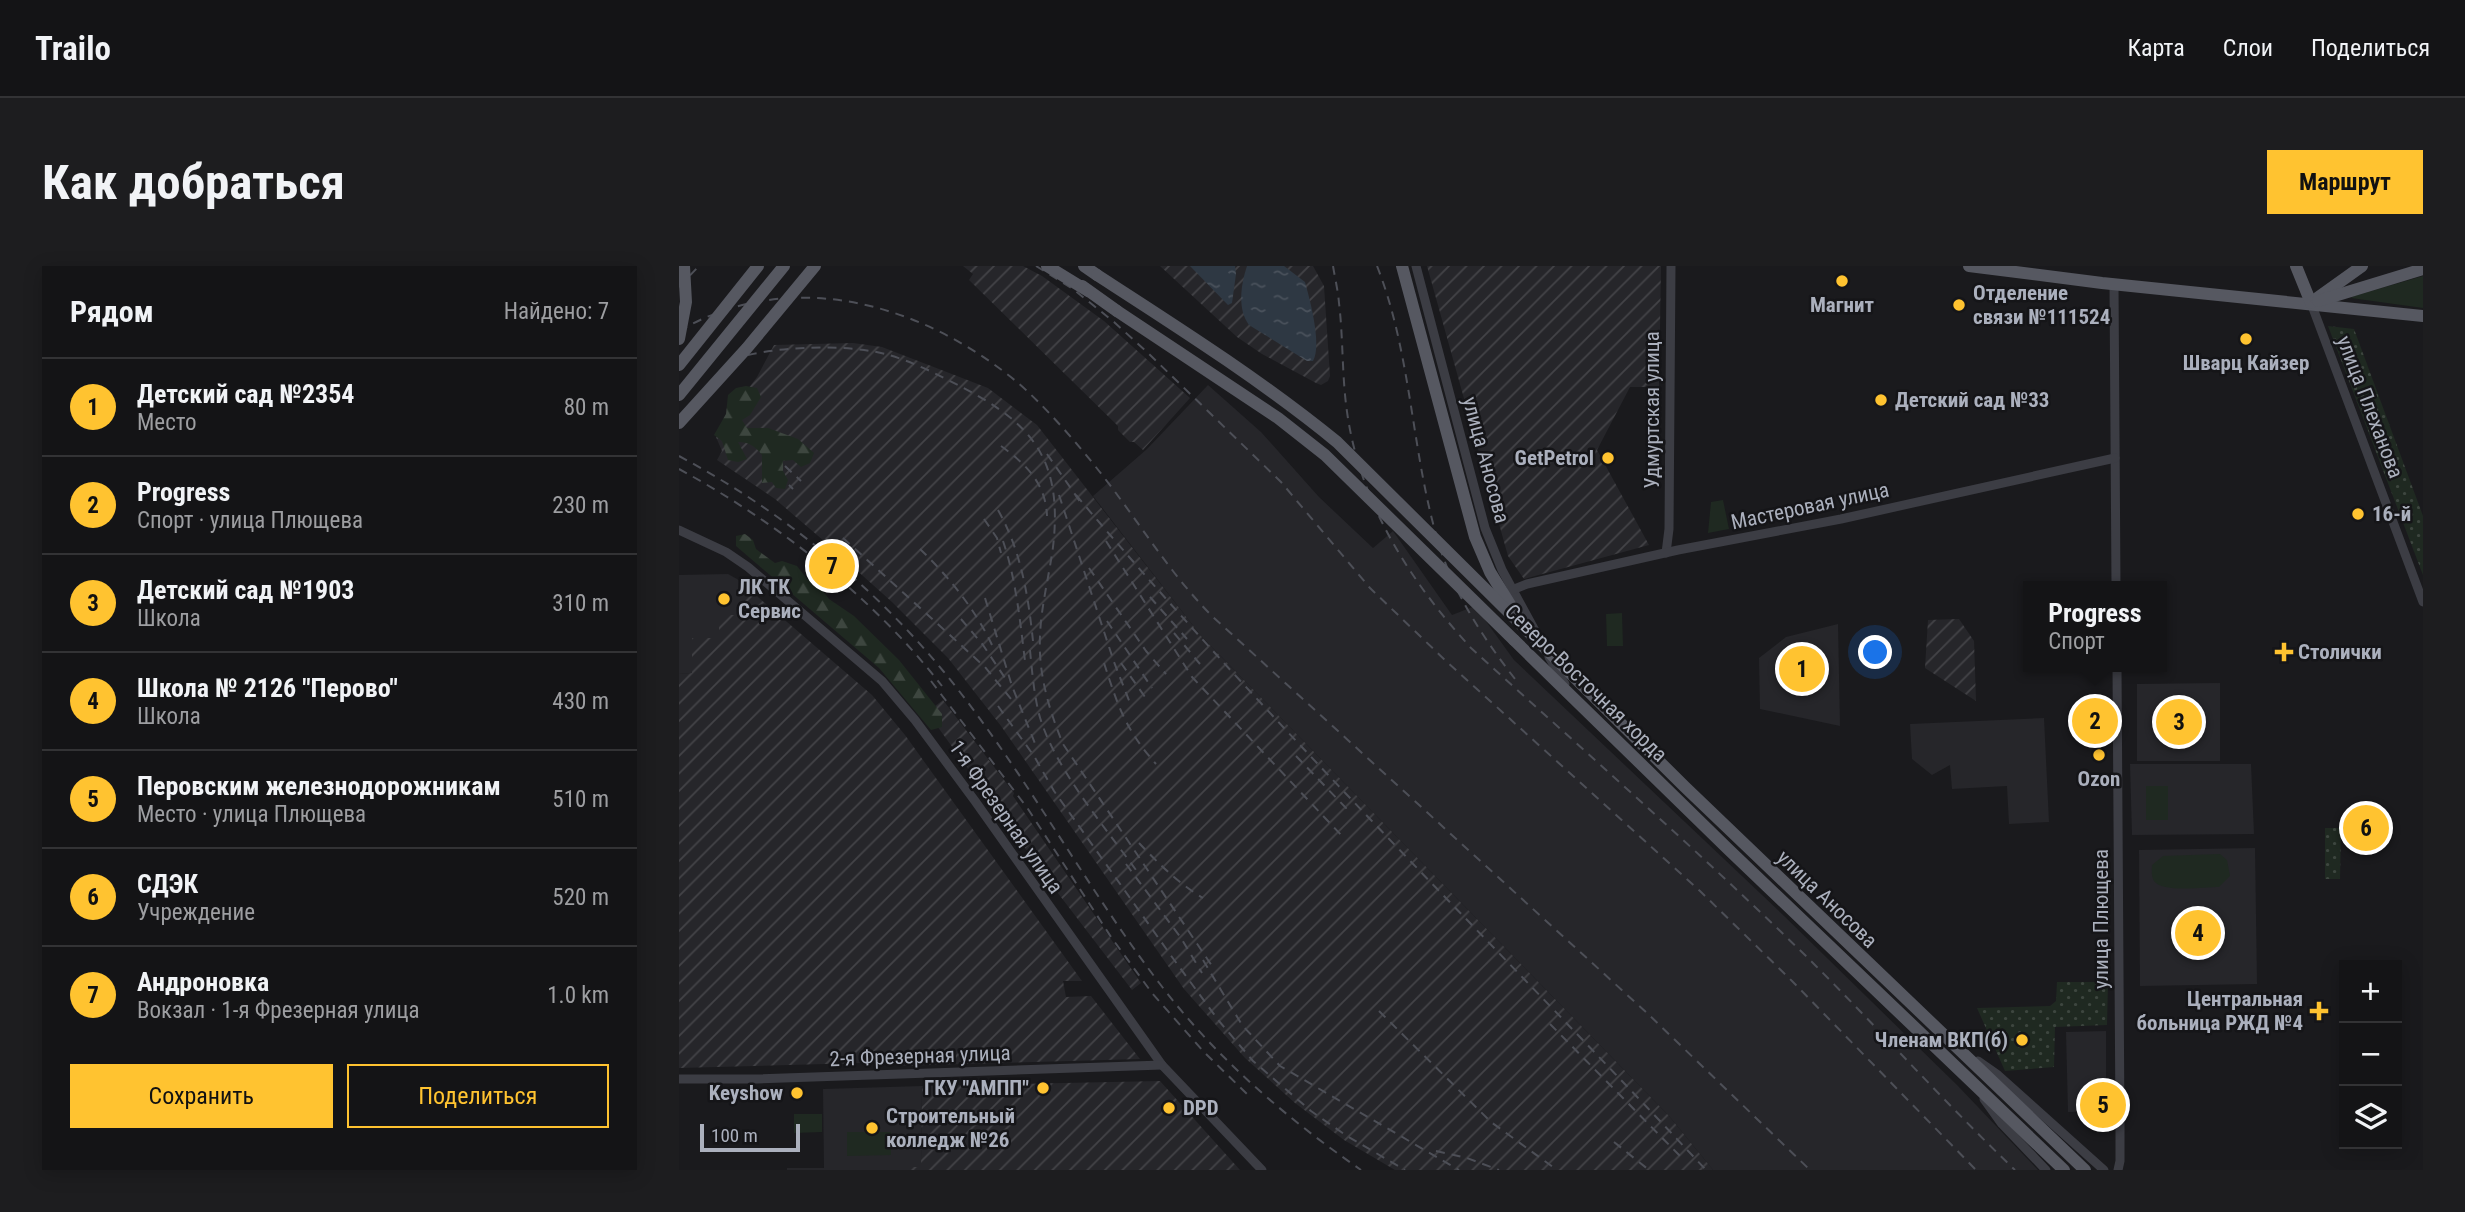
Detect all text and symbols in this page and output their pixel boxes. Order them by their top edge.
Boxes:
text: Trailo [35,29,111,68]
text: Карта [2127,34,2185,62]
text: Слои [2223,34,2273,62]
text: Поделиться [2311,34,2430,62]
button: Маршрут [2267,150,2423,214]
text: Как добраться [42,154,345,211]
marker: Магнит [1834,273,1850,289]
place label: Отделение связи №111524 [1973,281,2110,329]
place label: Магнит [1810,293,1875,317]
text: Рядом [70,294,154,329]
marker: Отделение связи №111524 [1951,297,1967,313]
text: Найдено: 7 [504,298,609,325]
street label: Удмуртская улица [1640,331,1664,489]
marker: Шварц Кайзер [2238,331,2254,347]
street label: улица Плеханова [2332,333,2408,481]
place label: Шварц Кайзер [2183,351,2309,375]
text: Детский сад №2354 [137,379,355,409]
place label: Детский сад №33 [1895,388,2049,412]
marker: Детский сад №33 [1873,392,1889,408]
text: 1 [87,394,99,421]
text: 80 m [564,394,609,421]
street label: улица Аносова [1458,394,1514,526]
text: Место [137,409,197,436]
place label: GetPetrol [1515,446,1594,470]
marker: GetPetrol [1600,450,1616,466]
text: Progress [137,477,230,507]
street label: Мастеровая улица [1729,478,1891,534]
text: 2 [87,492,99,519]
text: 230 m [552,492,609,519]
place label: 16-й [2372,502,2411,526]
marker: 16-й [2350,506,2366,522]
text: Спорт · улица Плющева [137,507,363,534]
pin: 7 [809,540,855,592]
text: Детский сад №1903 [137,575,355,605]
place label: ЛК ТК Сервис [738,575,801,623]
popup [2023,581,2167,672]
text: 3 [87,590,99,617]
text: 310 m [552,590,609,617]
marker: ЛК ТК Сервис [716,591,732,607]
text: Progress [2048,598,2142,628]
street label: Северо-Восточная хорда [1500,599,1672,767]
text: Школа [137,605,201,632]
text: Спорт [2048,628,2105,655]
your location [1858,635,1892,669]
place label: Столички [2298,640,2382,664]
pin: 1 [1779,643,1825,695]
marker: Столички [2276,644,2292,660]
text: Школа № 2126 "Перово" [137,673,398,703]
text: 4 [87,688,99,715]
text: 430 m [552,688,609,715]
pin: 2 [2072,695,2118,747]
pin: 3 [2156,696,2202,748]
text: Школа [137,703,201,730]
street label: 1-я Фрезерная улица [944,736,1068,898]
marker: Ozon [2091,747,2107,763]
place label: Ozon [2078,767,2120,791]
text: Перовским железнодорожникам [137,771,501,801]
text: 5 [87,786,99,813]
text: 510 m [552,786,609,813]
text: Место · улица Плющева [137,801,366,828]
pin: 6 [2343,802,2389,854]
street label: улица Аносова [1772,845,1882,953]
street label: улица Плющева [2089,849,2113,989]
text: СДЭК [137,869,198,899]
text: 6 [87,884,99,911]
text: 520 m [552,884,609,911]
text: Учреждение [137,899,255,926]
pin: 4 [2175,907,2221,959]
map controls [2339,960,2402,1149]
button: + [2339,960,2402,1023]
text: Андроновка [137,967,269,997]
text: 7 [87,982,99,1009]
text: 1.0 km [547,982,609,1009]
place label: Центральная больница РЖД №4 [2137,987,2303,1035]
text: Вокзал · 1-я Фрезерная улица [137,997,420,1024]
marker: Центральная больница РЖД №4 [2309,1001,2329,1021]
button: − [2339,1023,2402,1086]
place label: Членам ВКП(б) [1875,1028,2008,1052]
marker: Членам ВКП(б) [2014,1032,2030,1048]
street label: 2-я Фрезерная улица [829,1041,1011,1071]
button: Сохранить [70,1064,333,1128]
button: Поделиться [347,1064,609,1128]
place label: ГКУ "АМПП" [924,1076,1029,1100]
pin: 5 [2080,1079,2126,1131]
marker: ГКУ "АМПП" [1035,1080,1051,1096]
place label: Keyshow [709,1081,783,1105]
marker: Keyshow [789,1085,805,1101]
button: layers [2339,1086,2402,1149]
place label: DPD [1183,1096,1219,1120]
marker: DPD [1161,1100,1177,1116]
place label: Строительный колледж №26 [886,1104,1015,1152]
marker: Строительный колледж №26 [864,1120,880,1136]
scale bar [700,1121,800,1153]
text: 100 m [711,1124,758,1147]

